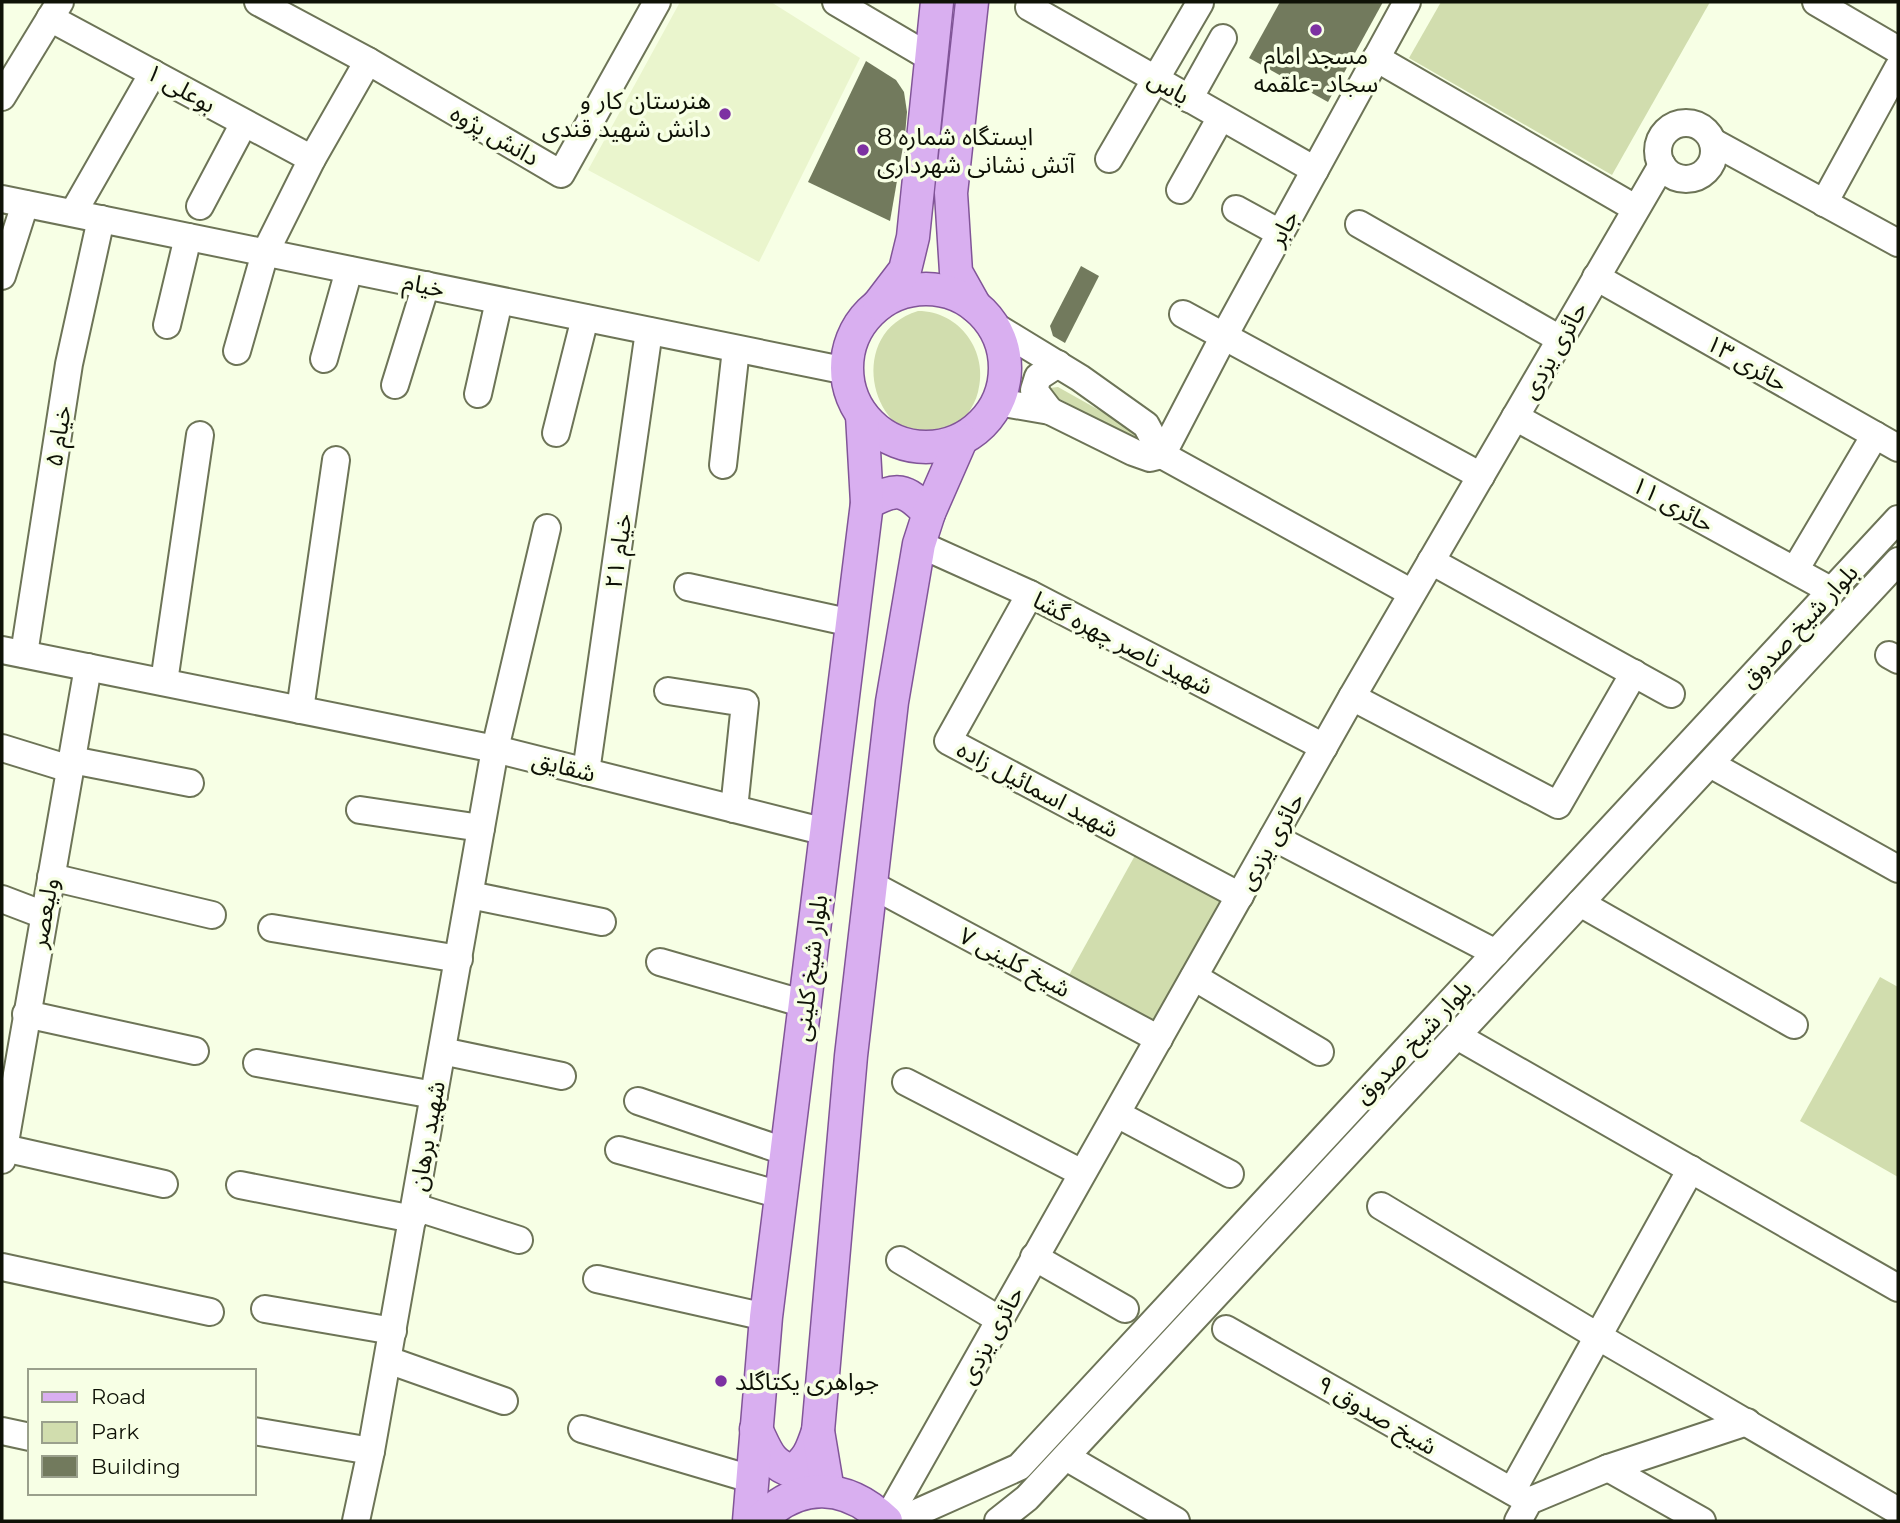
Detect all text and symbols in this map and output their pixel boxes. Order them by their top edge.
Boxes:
marker: مسجد امام سجاد -علقمه [1308,22,1324,38]
place label: مسجد امام سجاد -علقمه [1254,41,1378,98]
street label: ۱ بوعلی [141,57,221,119]
street label: یاس [1143,64,1195,110]
place label: هنرستان کار و دانش شهید قندی [542,86,711,143]
street label: دانش پژوه [445,98,544,173]
marker: هنرستان کار و دانش شهید قندی [717,106,733,122]
place label: ایستگاه شماره 8 آتش نشانی شهرداری [877,122,1076,179]
marker: ایستگاه شماره 8 آتش نشانی شهرداری [855,142,871,158]
street label: جابر [1261,205,1305,252]
street label: خیام [400,266,447,307]
street label: حائری یزدی [1515,296,1593,404]
street label: حائری ۱۳ [1701,328,1793,398]
street label: خیام ۵ [39,403,81,469]
street label: حائری ۱۱ [1627,470,1719,538]
street label: خیام ۲۱ [598,512,642,591]
street label: بلوار شیخ صدوق [1734,558,1866,696]
street label: شهید ناصر چهره گشا [1028,585,1218,702]
street label: شهید اسمائیل زاده [952,734,1124,844]
street label: شقایق [529,744,599,789]
street label: حائری یزدی [1232,787,1310,895]
street label: ولیعصر [23,876,64,951]
street label: بلوار شیخ کلینی [787,893,836,1043]
street label: شیخ کلینی ۷ [953,921,1075,1006]
street label: بلوار شیخ صدوق [1348,974,1480,1112]
street label: شهید برهان [403,1079,451,1193]
street label: حائری یزدی [952,1281,1030,1389]
place label: جواهری یکتاگلد [735,1367,879,1396]
legend [28,1369,256,1495]
street label: شیخ صدوق ۹ [1310,1369,1442,1464]
marker: جواهری یکتاگلد [713,1373,729,1389]
text: Road [91,1384,146,1409]
text: Park [91,1419,139,1444]
text: Building [91,1454,181,1479]

